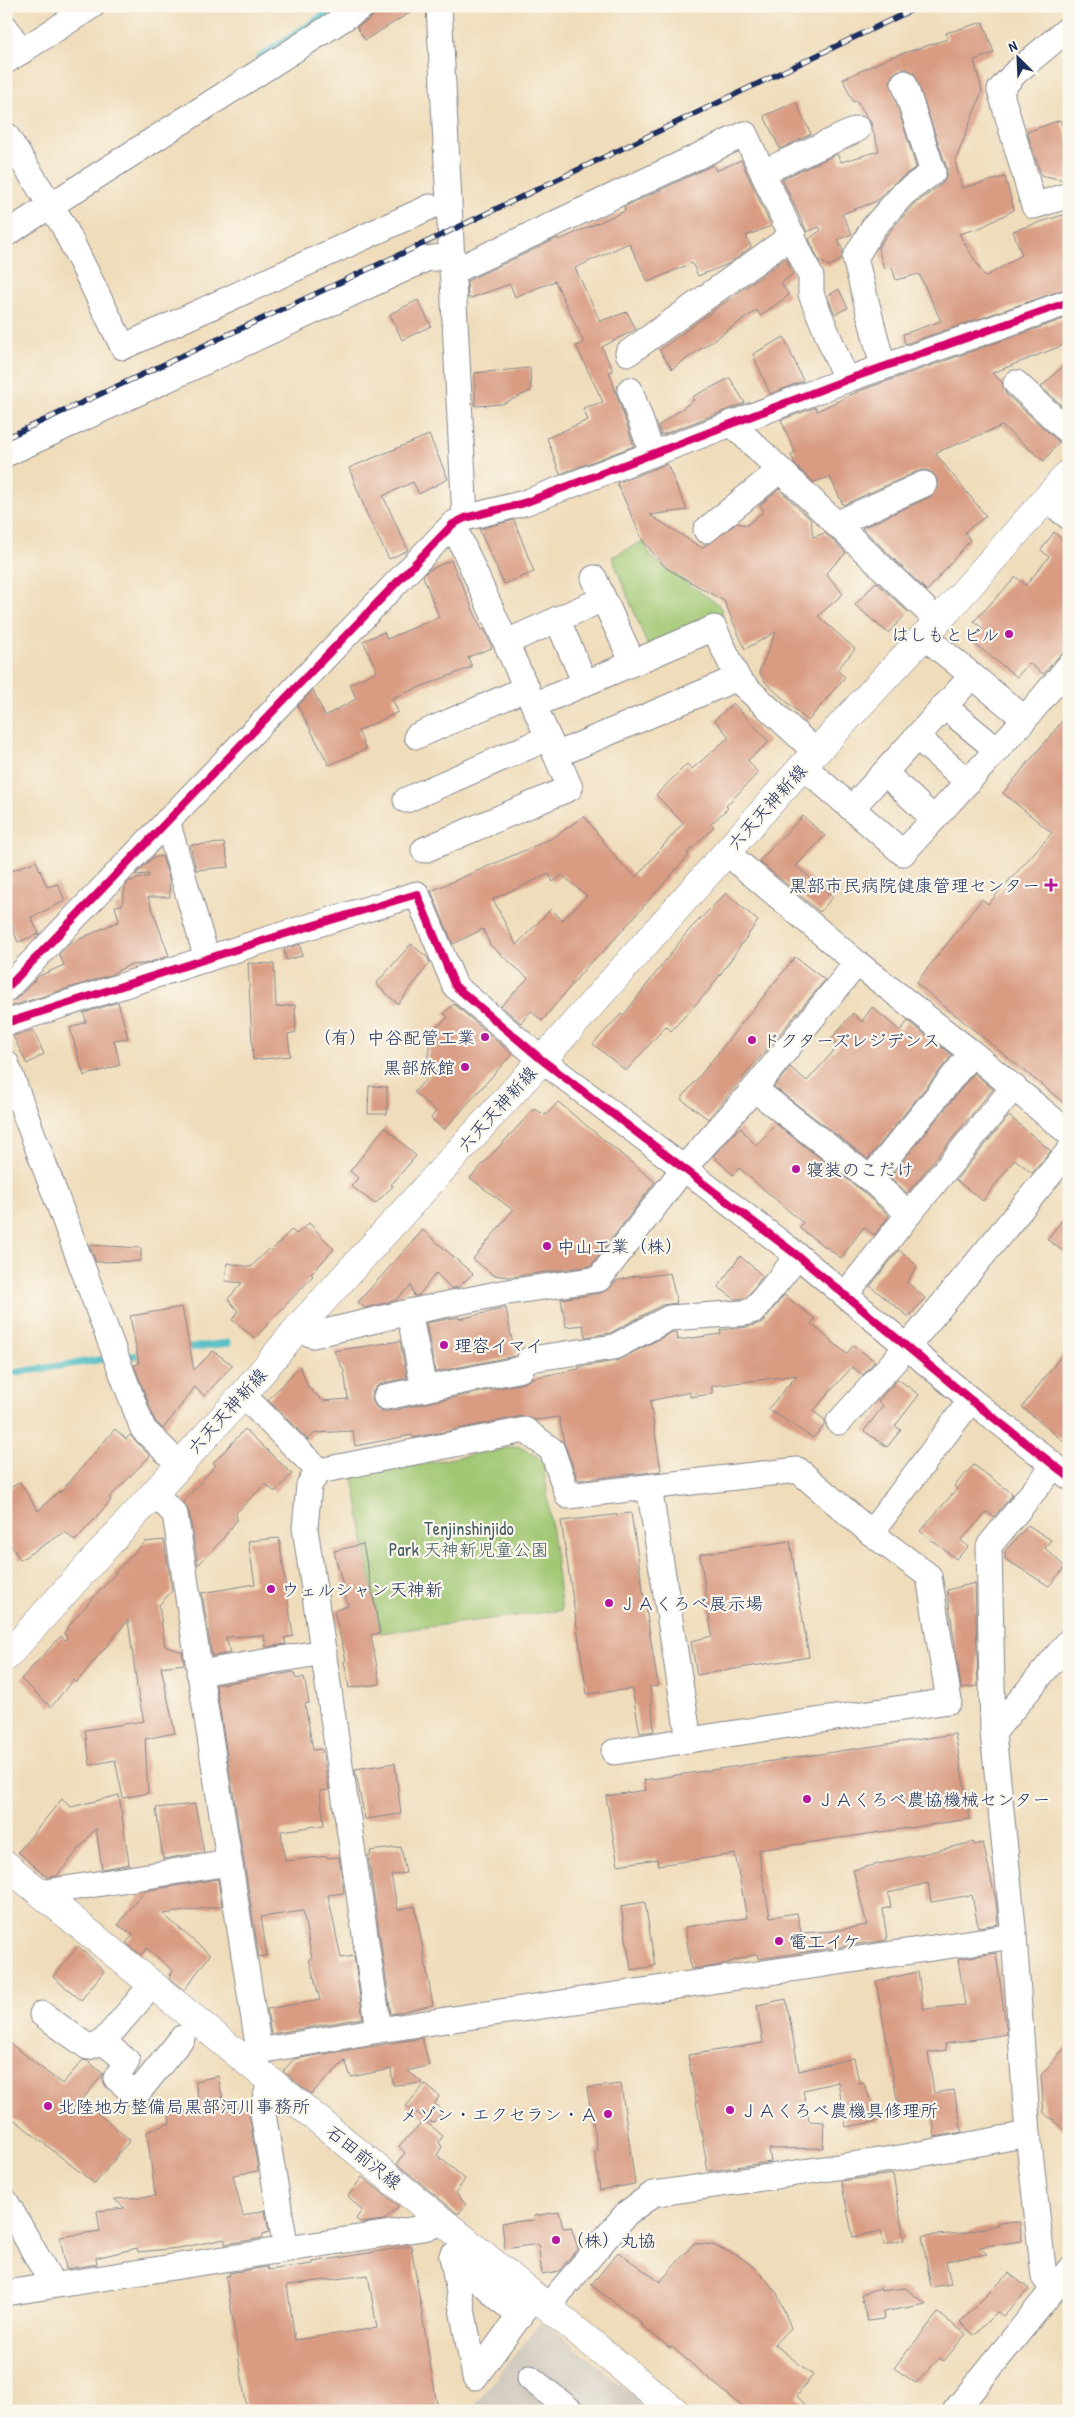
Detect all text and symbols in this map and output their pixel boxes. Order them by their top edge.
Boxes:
north arrow [992,32,1042,82]
text: N [1005,35,1020,56]
place label: はしもとビル [891,622,999,647]
marker: はしもとビル [1003,628,1015,640]
street label: 六天天神新線 [722,759,812,855]
place label: 黒部市民病院健康管理センター [789,873,1040,898]
marker: 黒部市民病院健康管理センター [1044,878,1058,892]
place label: （有）中谷配管工業 [313,1025,475,1050]
place label: ドクターズレジデンス [762,1028,940,1053]
marker: （有）中谷配管工業 [479,1031,491,1043]
marker: ドクターズレジデンス [746,1034,758,1046]
place label: 黒部旅館 [383,1055,455,1080]
street label: 六天天神新線 [452,1061,542,1157]
marker: 黒部旅館 [459,1061,471,1073]
place label: 寝装のこだけ [806,1157,914,1182]
marker: 寝装のこだけ [790,1163,802,1175]
place label: 中山工業（株） [557,1234,683,1259]
marker: 中山工業（株） [541,1240,553,1252]
place label: 理容イマイ [454,1333,543,1358]
marker: 理容イマイ [438,1339,450,1351]
street label: 六天天神新線 [182,1363,272,1459]
park label: Tenjinshinjido Park 天神新児童公園 [389,1516,549,1562]
place label: ウェルシャン天神新 [281,1577,443,1602]
marker: ウェルシャン天神新 [265,1583,277,1595]
place label: ＪＡくろべ展示場 [619,1591,763,1616]
marker: ＪＡくろべ展示場 [603,1597,615,1609]
place label: ＪＡくろべ農協機械センター [817,1787,1050,1812]
marker: ＪＡくろべ農協機械センター [801,1793,813,1805]
place label: 電工イケ [789,1929,861,1954]
marker: 電工イケ [773,1935,785,1947]
place label: 北陸地方整備局黒部河川事務所 [58,2094,310,2119]
place label: ＪＡくろべ農機具修理所 [740,2098,938,2123]
marker: 北陸地方整備局黒部河川事務所 [42,2100,54,2112]
place label: メゾン・エクセラン・Ａ [400,2102,598,2127]
marker: ＪＡくろべ農機具修理所 [724,2104,736,2116]
marker: メゾン・エクセラン・Ａ [602,2108,614,2120]
street label: 石田前沢線 [321,2119,407,2195]
place label: （株）丸協 [566,2228,656,2253]
marker: （株）丸協 [550,2234,562,2246]

